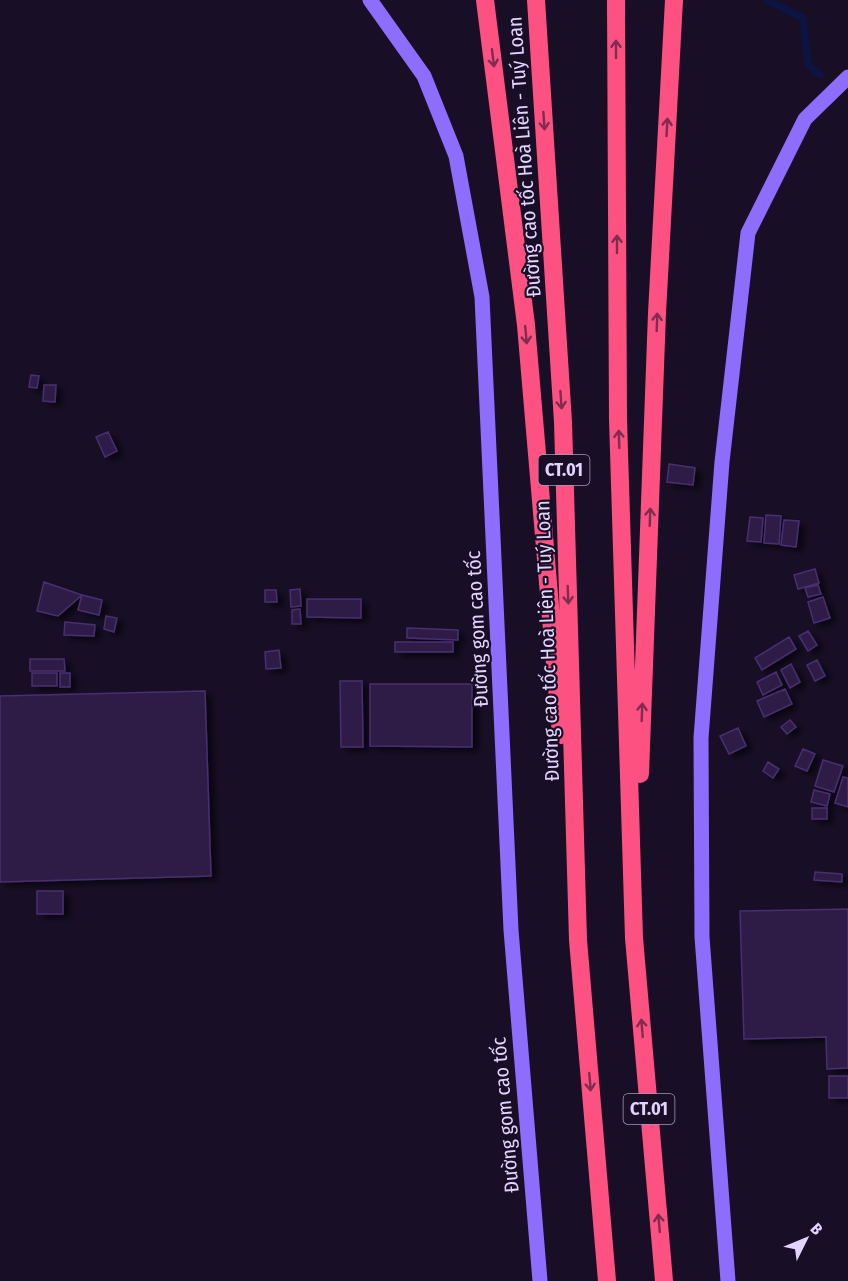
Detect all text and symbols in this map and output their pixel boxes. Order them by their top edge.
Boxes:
street label: Đường cao tốc Hoà Liên - Tuý Loan [502,16,546,298]
one-way arrow [610,39,622,59]
one-way arrow [487,48,498,67]
one-way arrow [539,111,550,131]
one-way arrow [662,118,673,138]
one-way arrow [611,234,623,254]
one-way arrow [651,312,663,332]
one-way arrow [521,324,532,344]
one-way arrow [556,389,567,409]
one-way arrow [613,429,625,449]
road number: CT.01 [538,455,590,485]
street label: Đường cao tốc Hoà Liên - Tuý Loan [530,500,564,782]
one-way arrow [644,507,655,527]
street label: Đường gom cao tốc [461,550,493,708]
one-way arrow [562,584,573,604]
one-way arrow [637,702,648,722]
one-way arrow [636,1019,647,1039]
street label: Đường gom cao tốc [486,1036,524,1194]
one-way arrow [585,1071,596,1091]
road number: CT.01 [624,1094,674,1124]
north arrow [776,1209,836,1269]
one-way arrow [653,1213,664,1233]
text: B [807,1219,827,1239]

